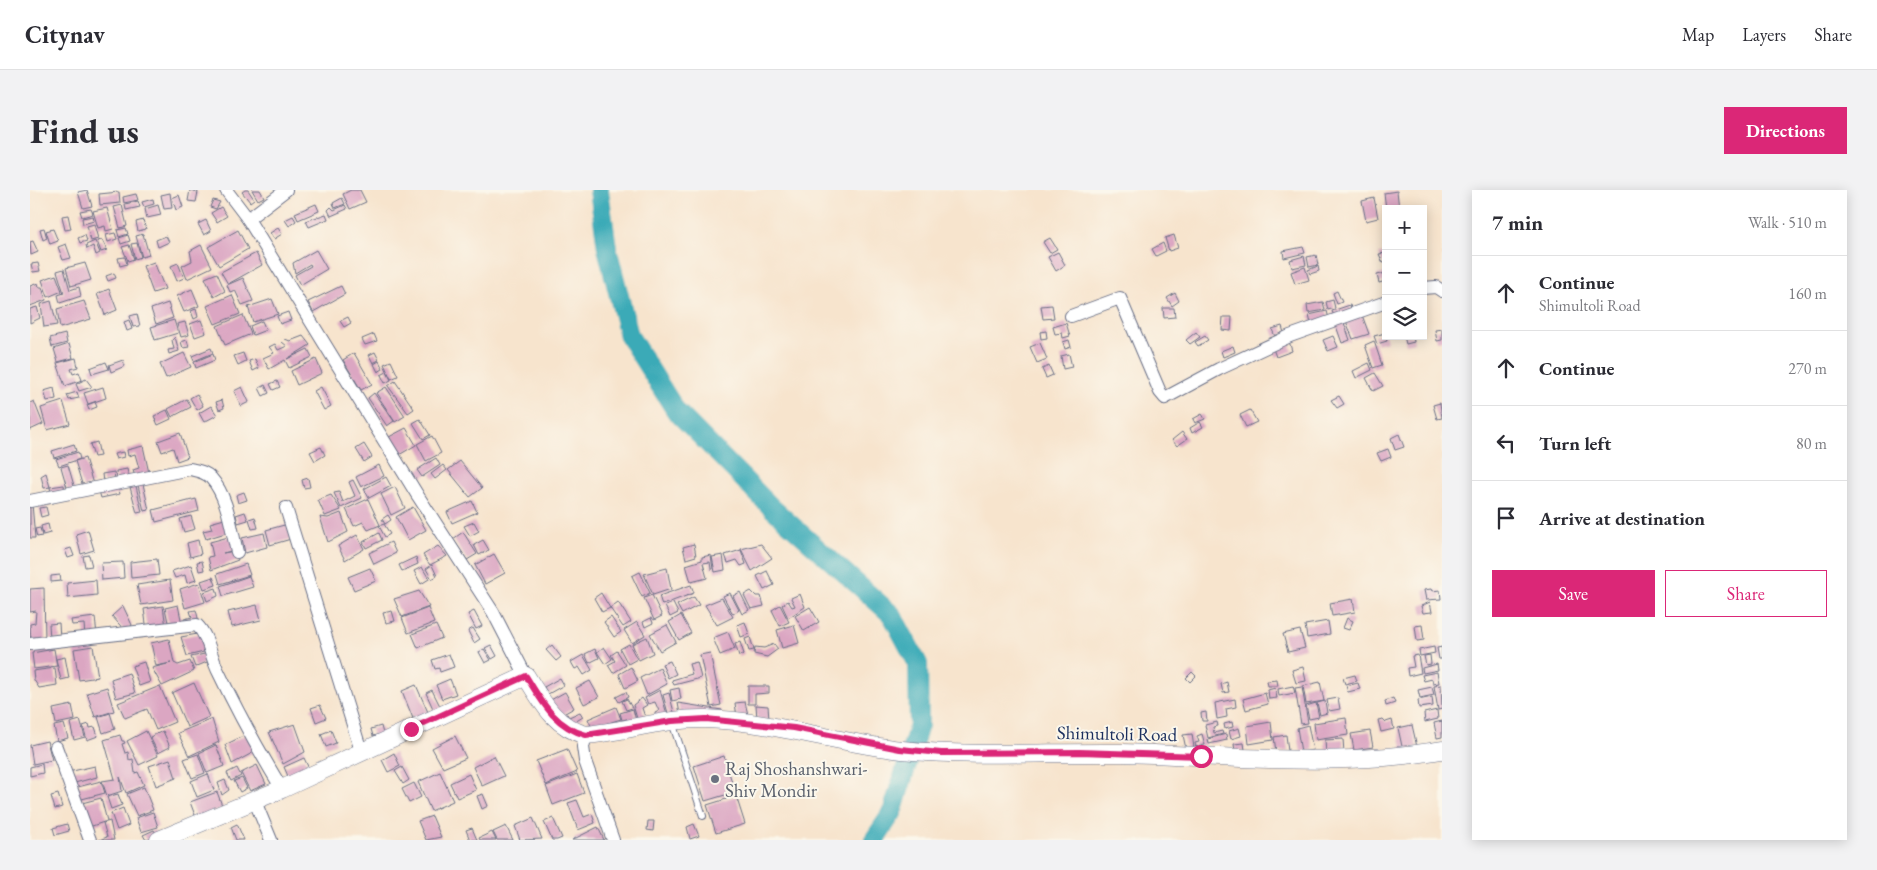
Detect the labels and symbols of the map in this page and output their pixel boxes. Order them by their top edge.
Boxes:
route end [400,718,423,741]
street label: Shimultoli Road [1057,720,1178,747]
route start [1190,745,1213,768]
place label: Raj Shoshanshwari- Shiv Mondir [725,756,868,803]
marker: Raj Shoshanshwari- Shiv Mondir [709,773,721,785]

